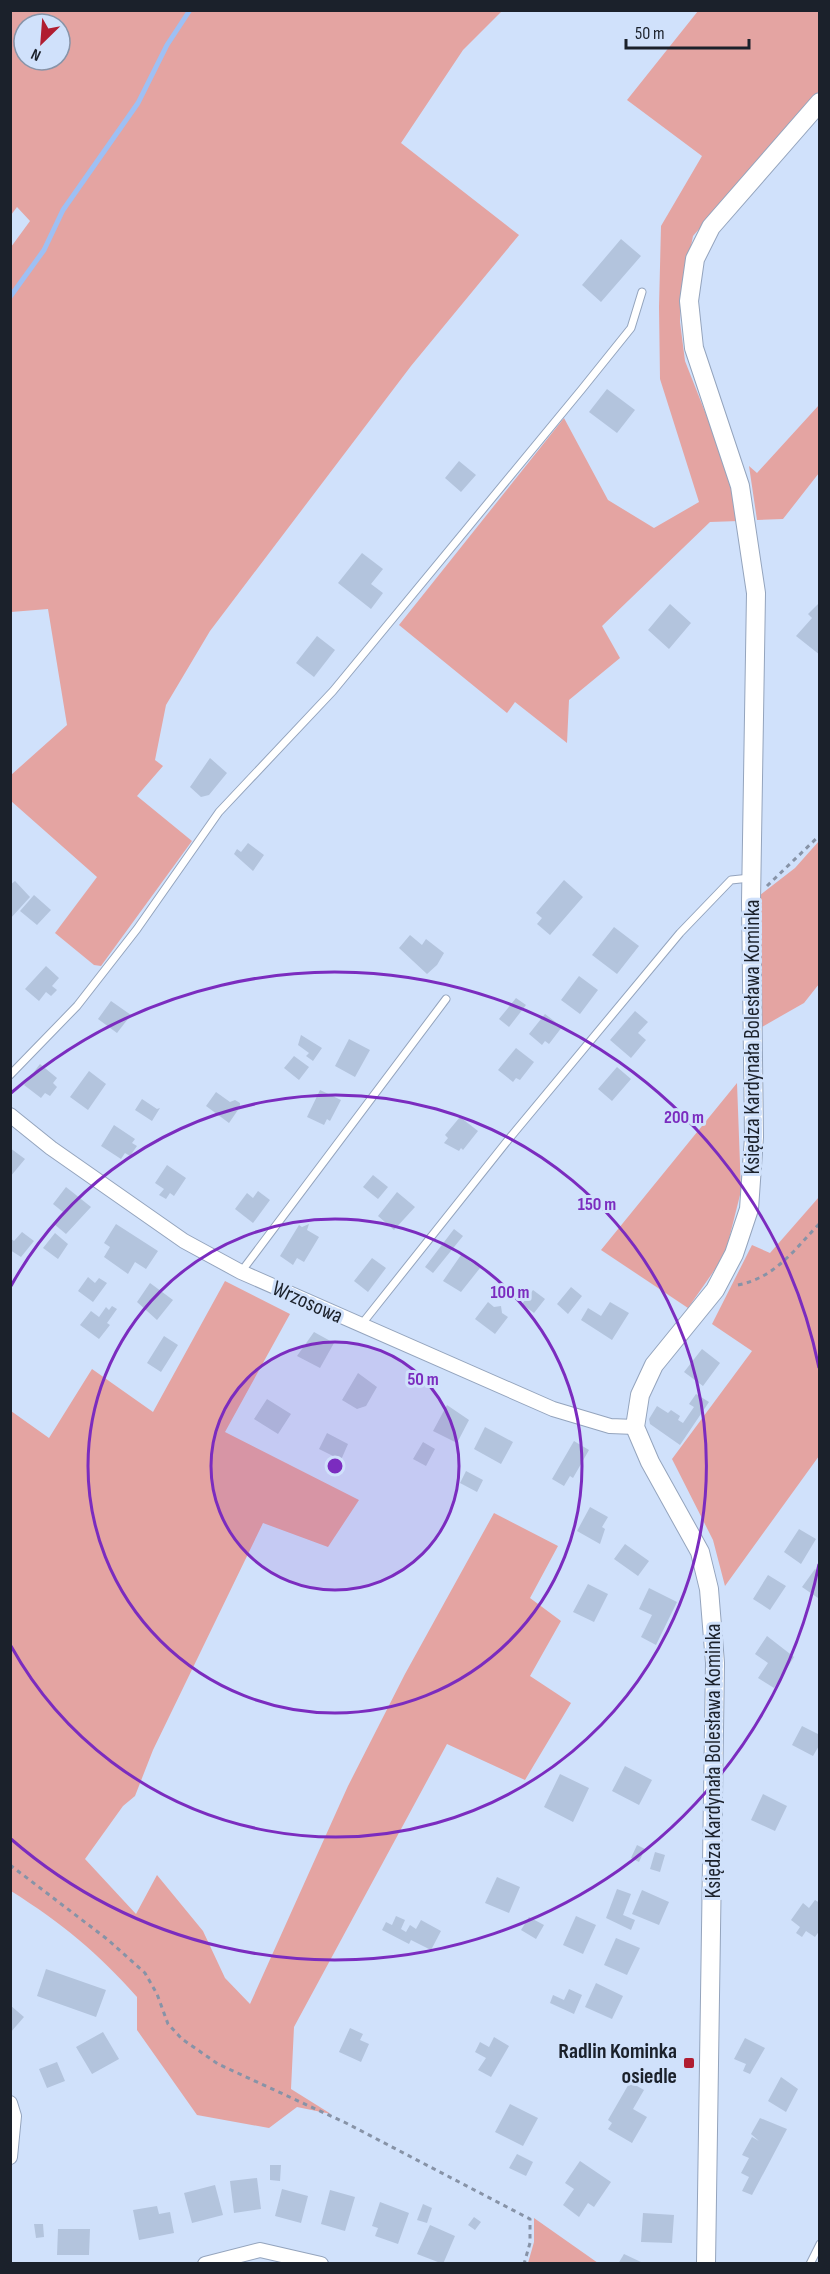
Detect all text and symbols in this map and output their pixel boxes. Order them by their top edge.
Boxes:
north arrow [12,12,72,72]
scale bar [626,12,749,50]
text: 50 m [635,23,665,44]
text: N [28,44,44,65]
street label: Księdza Kardynała Bolesława Kominka [739,899,766,1175]
text: 200 m [664,1107,704,1128]
text: 150 m [578,1194,616,1215]
street label: Wrzosowa [268,1275,347,1330]
text: 100 m [491,1282,530,1303]
text: 50 m [407,1369,439,1390]
centre of rings [325,1456,345,1476]
street label: Księdza Kardynała Bolesława Kominka [700,1623,727,1899]
place label: Radlin Kominka osiedle [558,2038,677,2090]
marker: Radlin Kominka osiedle [682,2056,696,2070]

